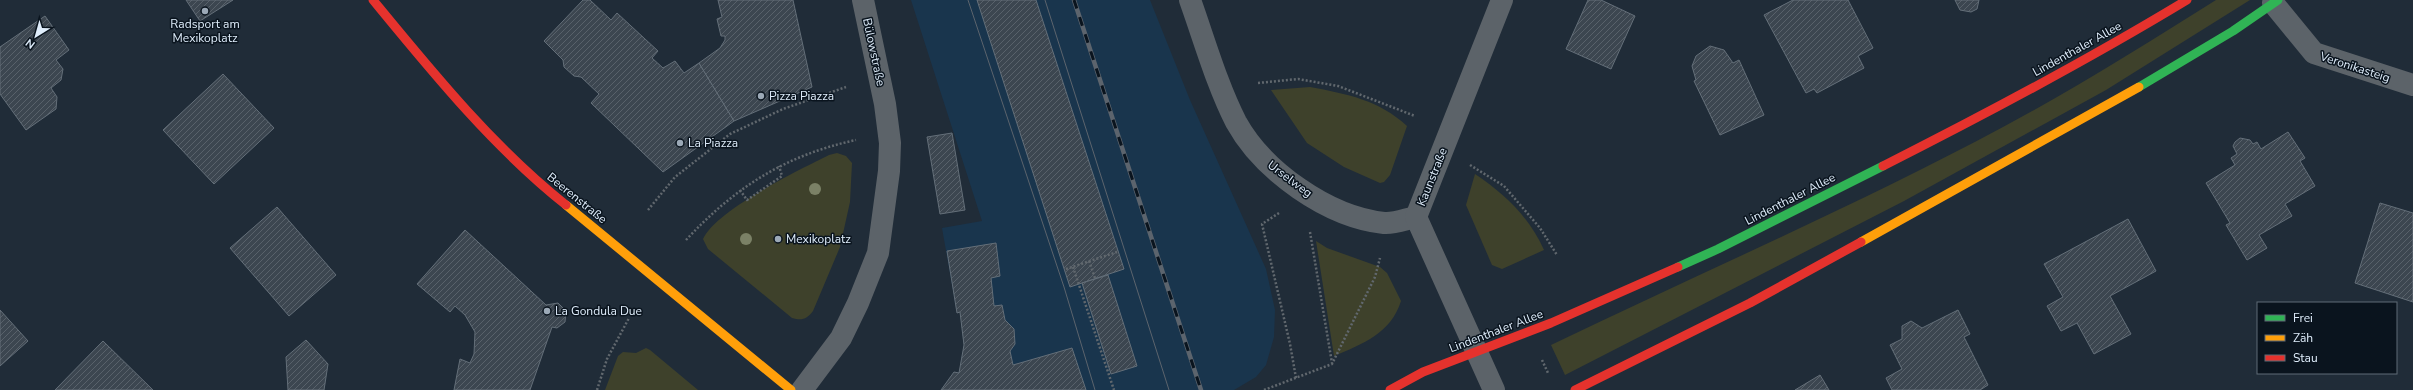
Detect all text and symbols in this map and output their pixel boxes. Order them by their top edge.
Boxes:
marker: Radsport am Mexikoplatz [200,6,210,16]
north arrow [16,16,56,56]
place label: Radsport am Mexikoplatz [170,16,240,46]
street label: Bülowstraße [859,17,889,87]
street label: Lindenthaler Allee [2030,18,2124,80]
text: N [22,35,38,52]
street label: Veronikasteig [2317,48,2392,86]
place label: Pizza Piazza [769,88,834,104]
marker: Pizza Piazza [756,91,766,101]
place label: La Piazza [688,135,738,151]
marker: La Piazza [675,138,685,148]
street label: Kaunstraße [1413,145,1451,209]
street label: Urselweg [1264,157,1316,201]
street label: Beerenstraße [544,169,610,227]
street label: Lindenthaler Allee [1742,169,1838,229]
place label: Mexikoplatz [786,231,851,247]
marker: Mexikoplatz [773,234,783,244]
legend [2257,302,2397,374]
place label: La Gondula Due [555,303,642,319]
marker: La Gondula Due [542,306,552,316]
street label: Lindenthaler Allee [1447,306,1545,356]
text: Frei [2293,310,2313,326]
text: Zäh [2293,330,2313,346]
text: Stau [2293,350,2318,366]

